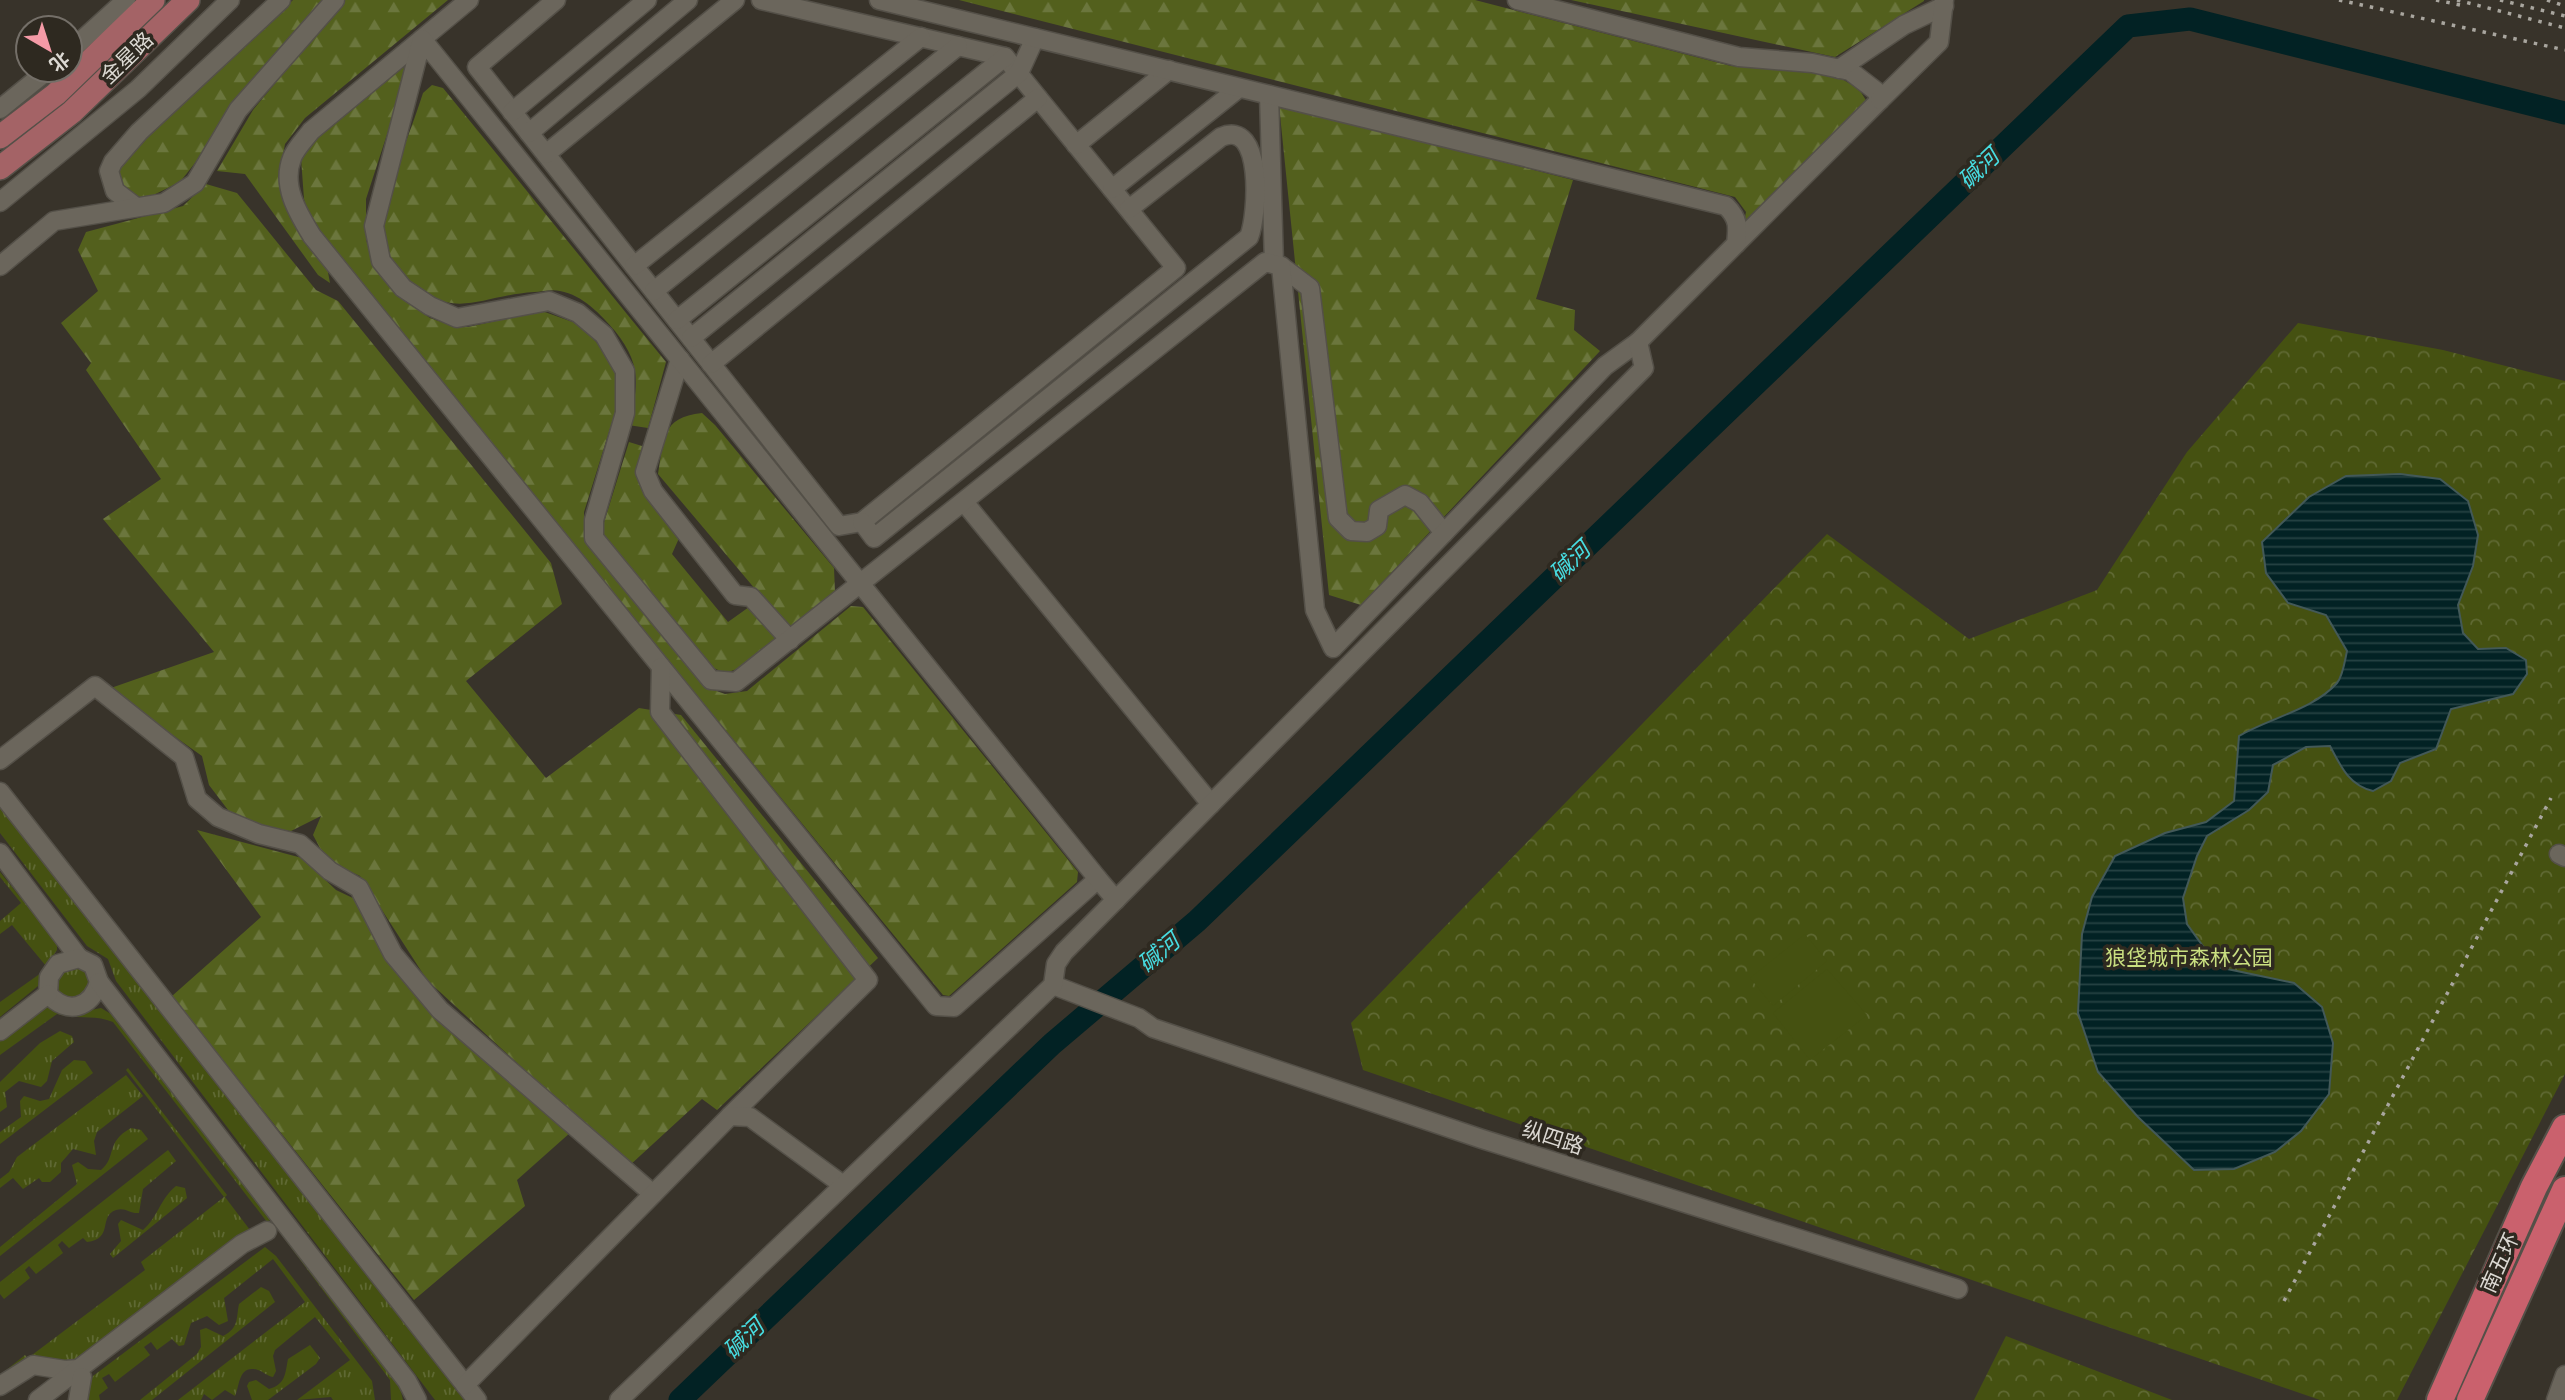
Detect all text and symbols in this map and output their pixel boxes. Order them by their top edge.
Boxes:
north arrow [14,14,84,84]
street label: 金星路 [94,25,160,91]
text: 北 [43,45,75,78]
water label: 碱河 [1951,138,2010,197]
water label: 碱河 [1542,531,1601,590]
water label: 碱河 [1131,923,1190,980]
park label: 狼垡城市森林公园 [2105,943,2273,973]
street label: 纵四路 [1518,1114,1588,1162]
street label: 南五环 [2473,1228,2527,1298]
water label: 碱河 [716,1308,775,1367]

